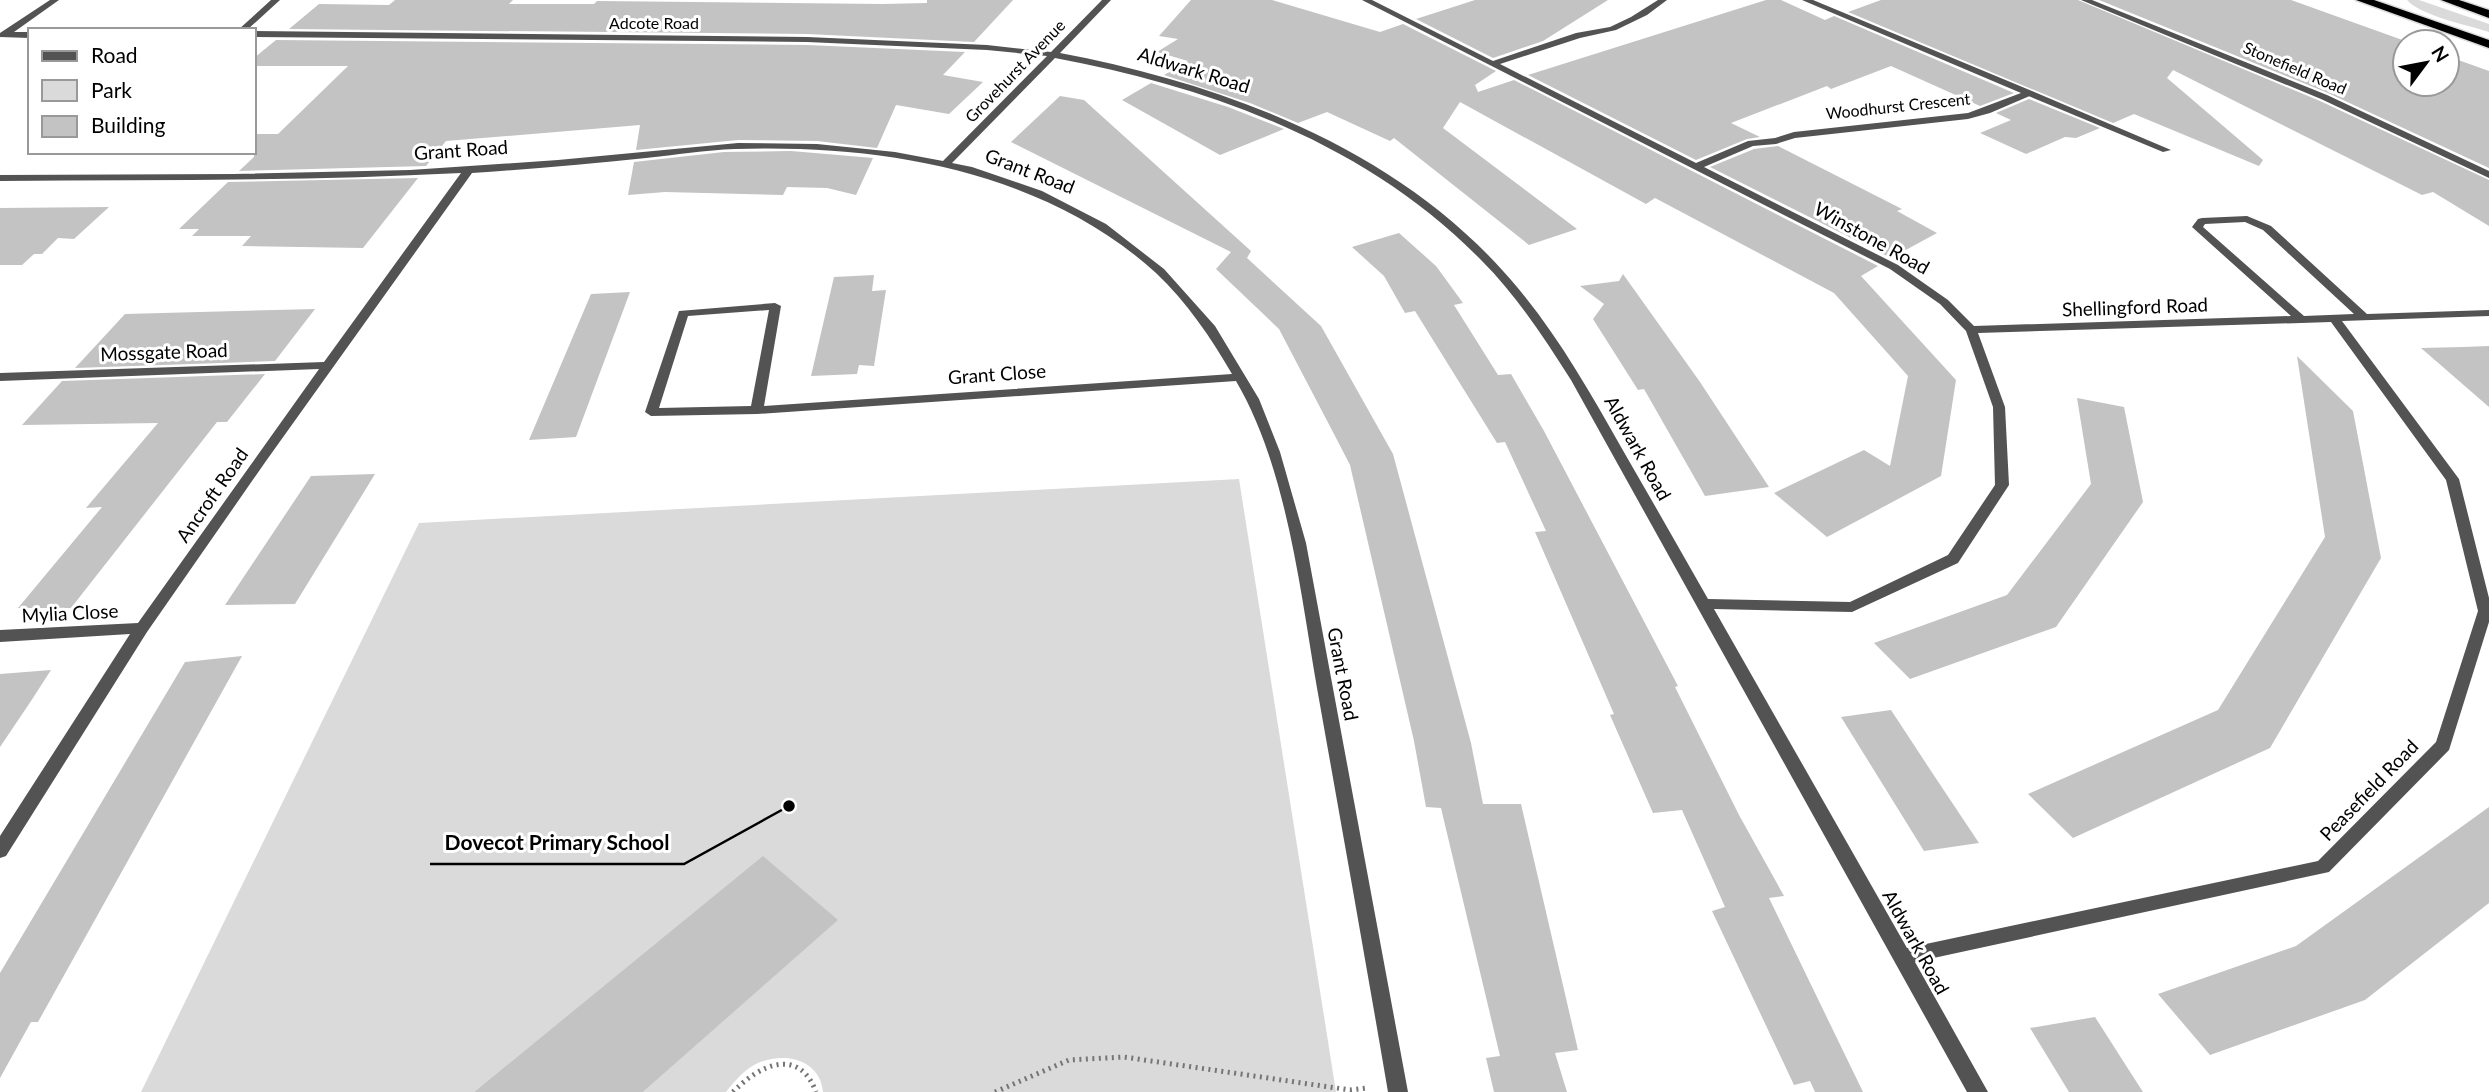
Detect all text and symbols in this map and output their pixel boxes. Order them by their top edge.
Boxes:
street label: Adcote Road [609,13,699,32]
street label: Grovehurst Avenue [961,15,1068,126]
legend [28,28,256,154]
north arrow [2391,28,2461,98]
street label: Stonefield Road [2241,37,2350,98]
text: N [2427,41,2454,66]
text: Road [91,42,138,67]
street label: Aldwark Road [1135,42,1253,97]
text: Park [91,77,132,102]
street label: Woodhurst Crescent [1825,88,1971,123]
text: Building [91,112,166,137]
street label: Grant Road [413,135,509,164]
street label: Grant Road [982,143,1078,198]
street label: Winstone Road [1811,196,1934,279]
street label: Shellingford Road [2062,292,2208,321]
street label: Mossgate Road [100,338,228,365]
street label: Grant Close [947,359,1047,388]
street label: Aldwark Road [1600,392,1677,504]
street label: Ancroft Road [171,443,252,546]
street label: Mylia Close [21,598,119,627]
street label: Grant Road [1323,625,1364,722]
street label: Peasefield Road [2315,734,2423,845]
callout: Dovecot Primary School [430,822,684,864]
text: Dovecot Primary School [445,829,669,854]
street label: Aldwark Road [1878,886,1955,998]

